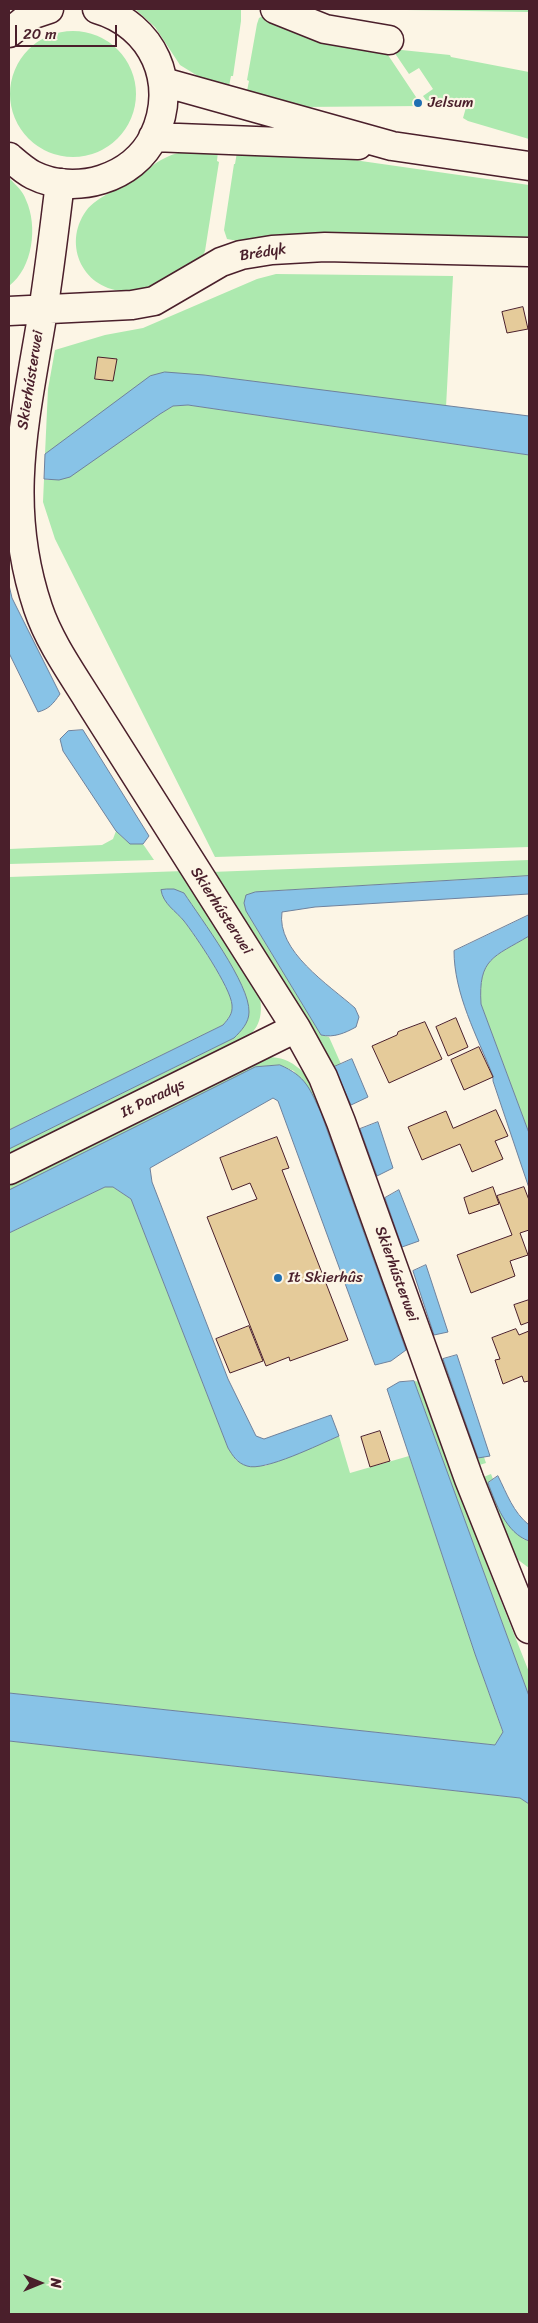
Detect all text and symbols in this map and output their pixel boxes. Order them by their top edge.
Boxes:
scale bar [18,15,120,47]
text: 20 m [23,21,57,47]
place label: Jelsum [428,94,473,112]
marker: Jelsum [412,97,424,109]
street label: Brédyk [238,240,288,266]
street label: Skierhústerwei [14,329,48,431]
street label: Skierhústerwei [186,864,256,958]
street label: It Paradys [118,1076,188,1122]
street label: Skierhústerwei [370,1224,422,1324]
place label: It Skierhûs [288,1269,363,1287]
marker: It Skierhûs [272,1272,284,1284]
north arrow [15,2258,65,2308]
text: N [43,2278,68,2288]

